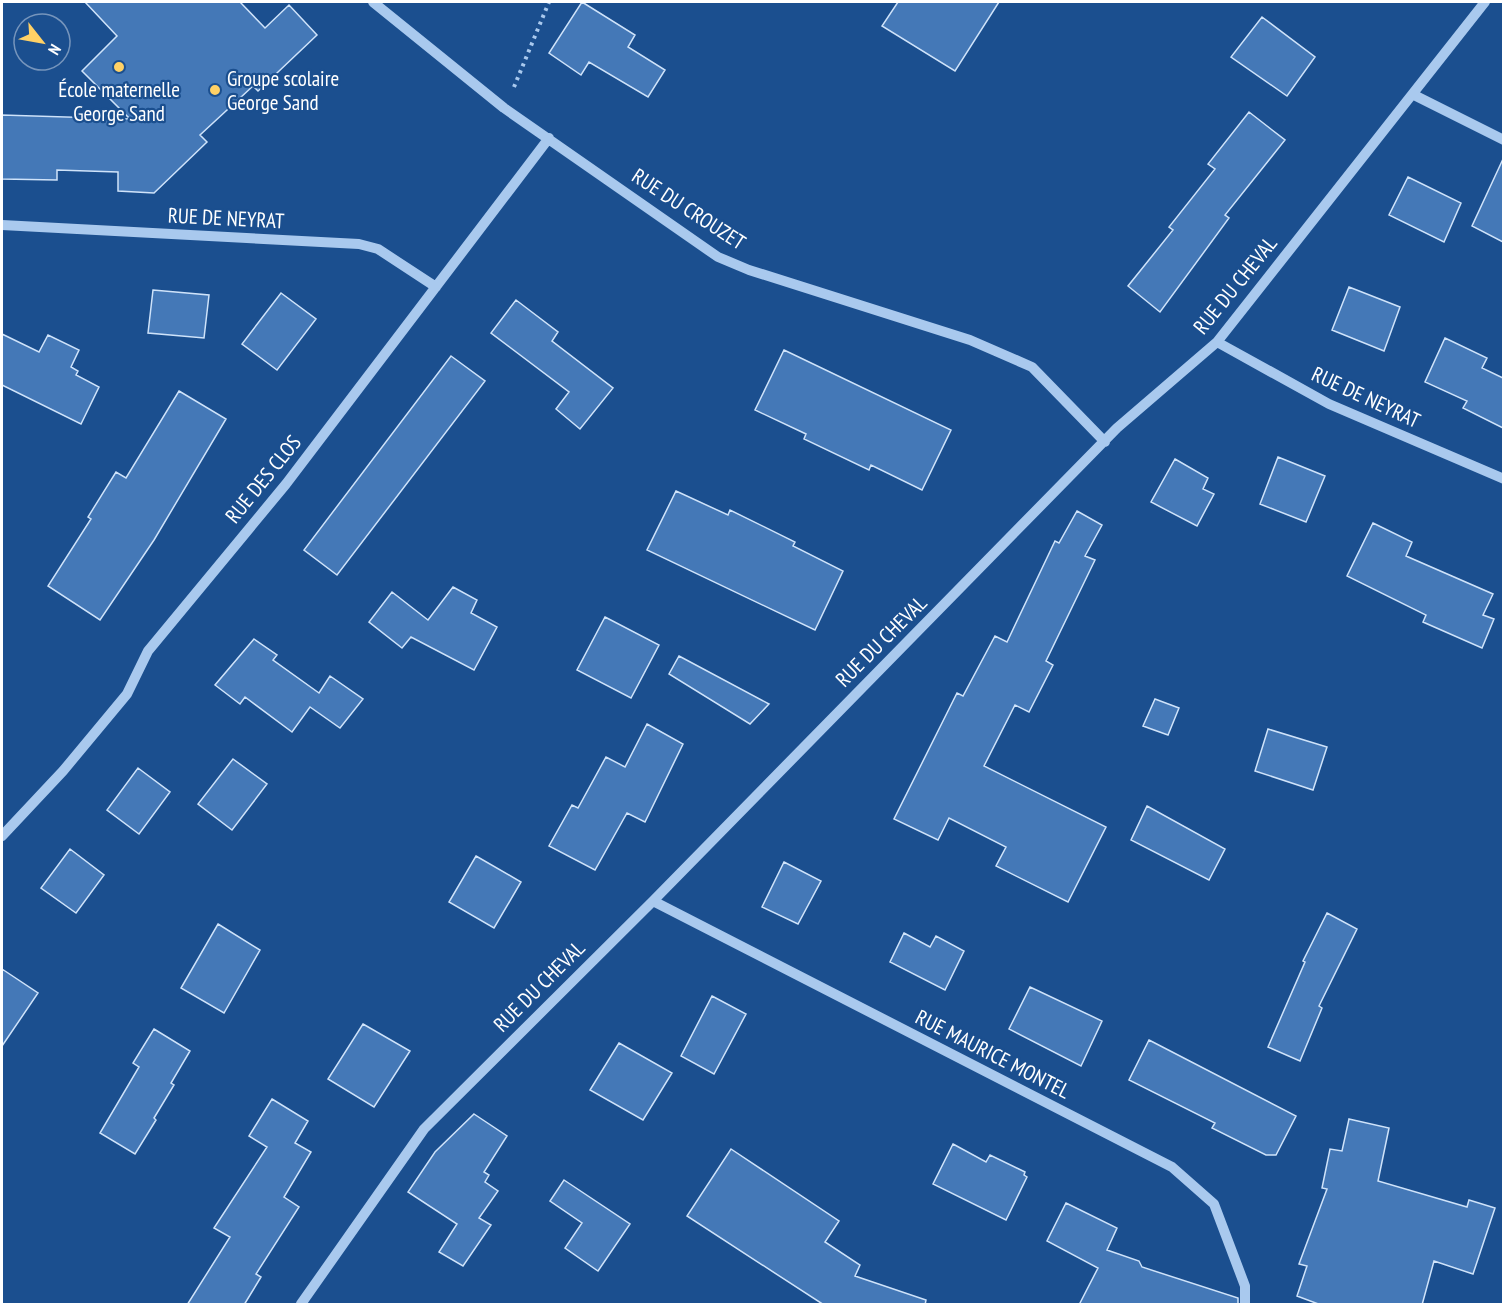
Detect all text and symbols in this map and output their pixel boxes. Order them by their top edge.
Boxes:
north arrow [12,12,72,72]
text: N [44,41,66,59]
marker: École maternelle George Sand [112,60,126,74]
place label: Groupe scolaire George Sand [227,65,339,116]
place label: École maternelle George Sand [58,76,180,127]
marker: Groupe scolaire George Sand [208,83,222,97]
street label: RUE DU CROUZET [627,162,751,256]
street label: RUE DE NEYRAT [167,201,286,235]
street label: RUE DU CHEVAL [1187,230,1283,339]
street label: RUE DE NEYRAT [1307,360,1425,434]
street label: RUE DES CLOS [219,429,307,529]
street label: RUE DU CHEVAL [830,589,933,692]
street label: RUE DU CHEVAL [488,934,591,1037]
street label: RUE MAURICE MONTEL [911,1003,1075,1105]

